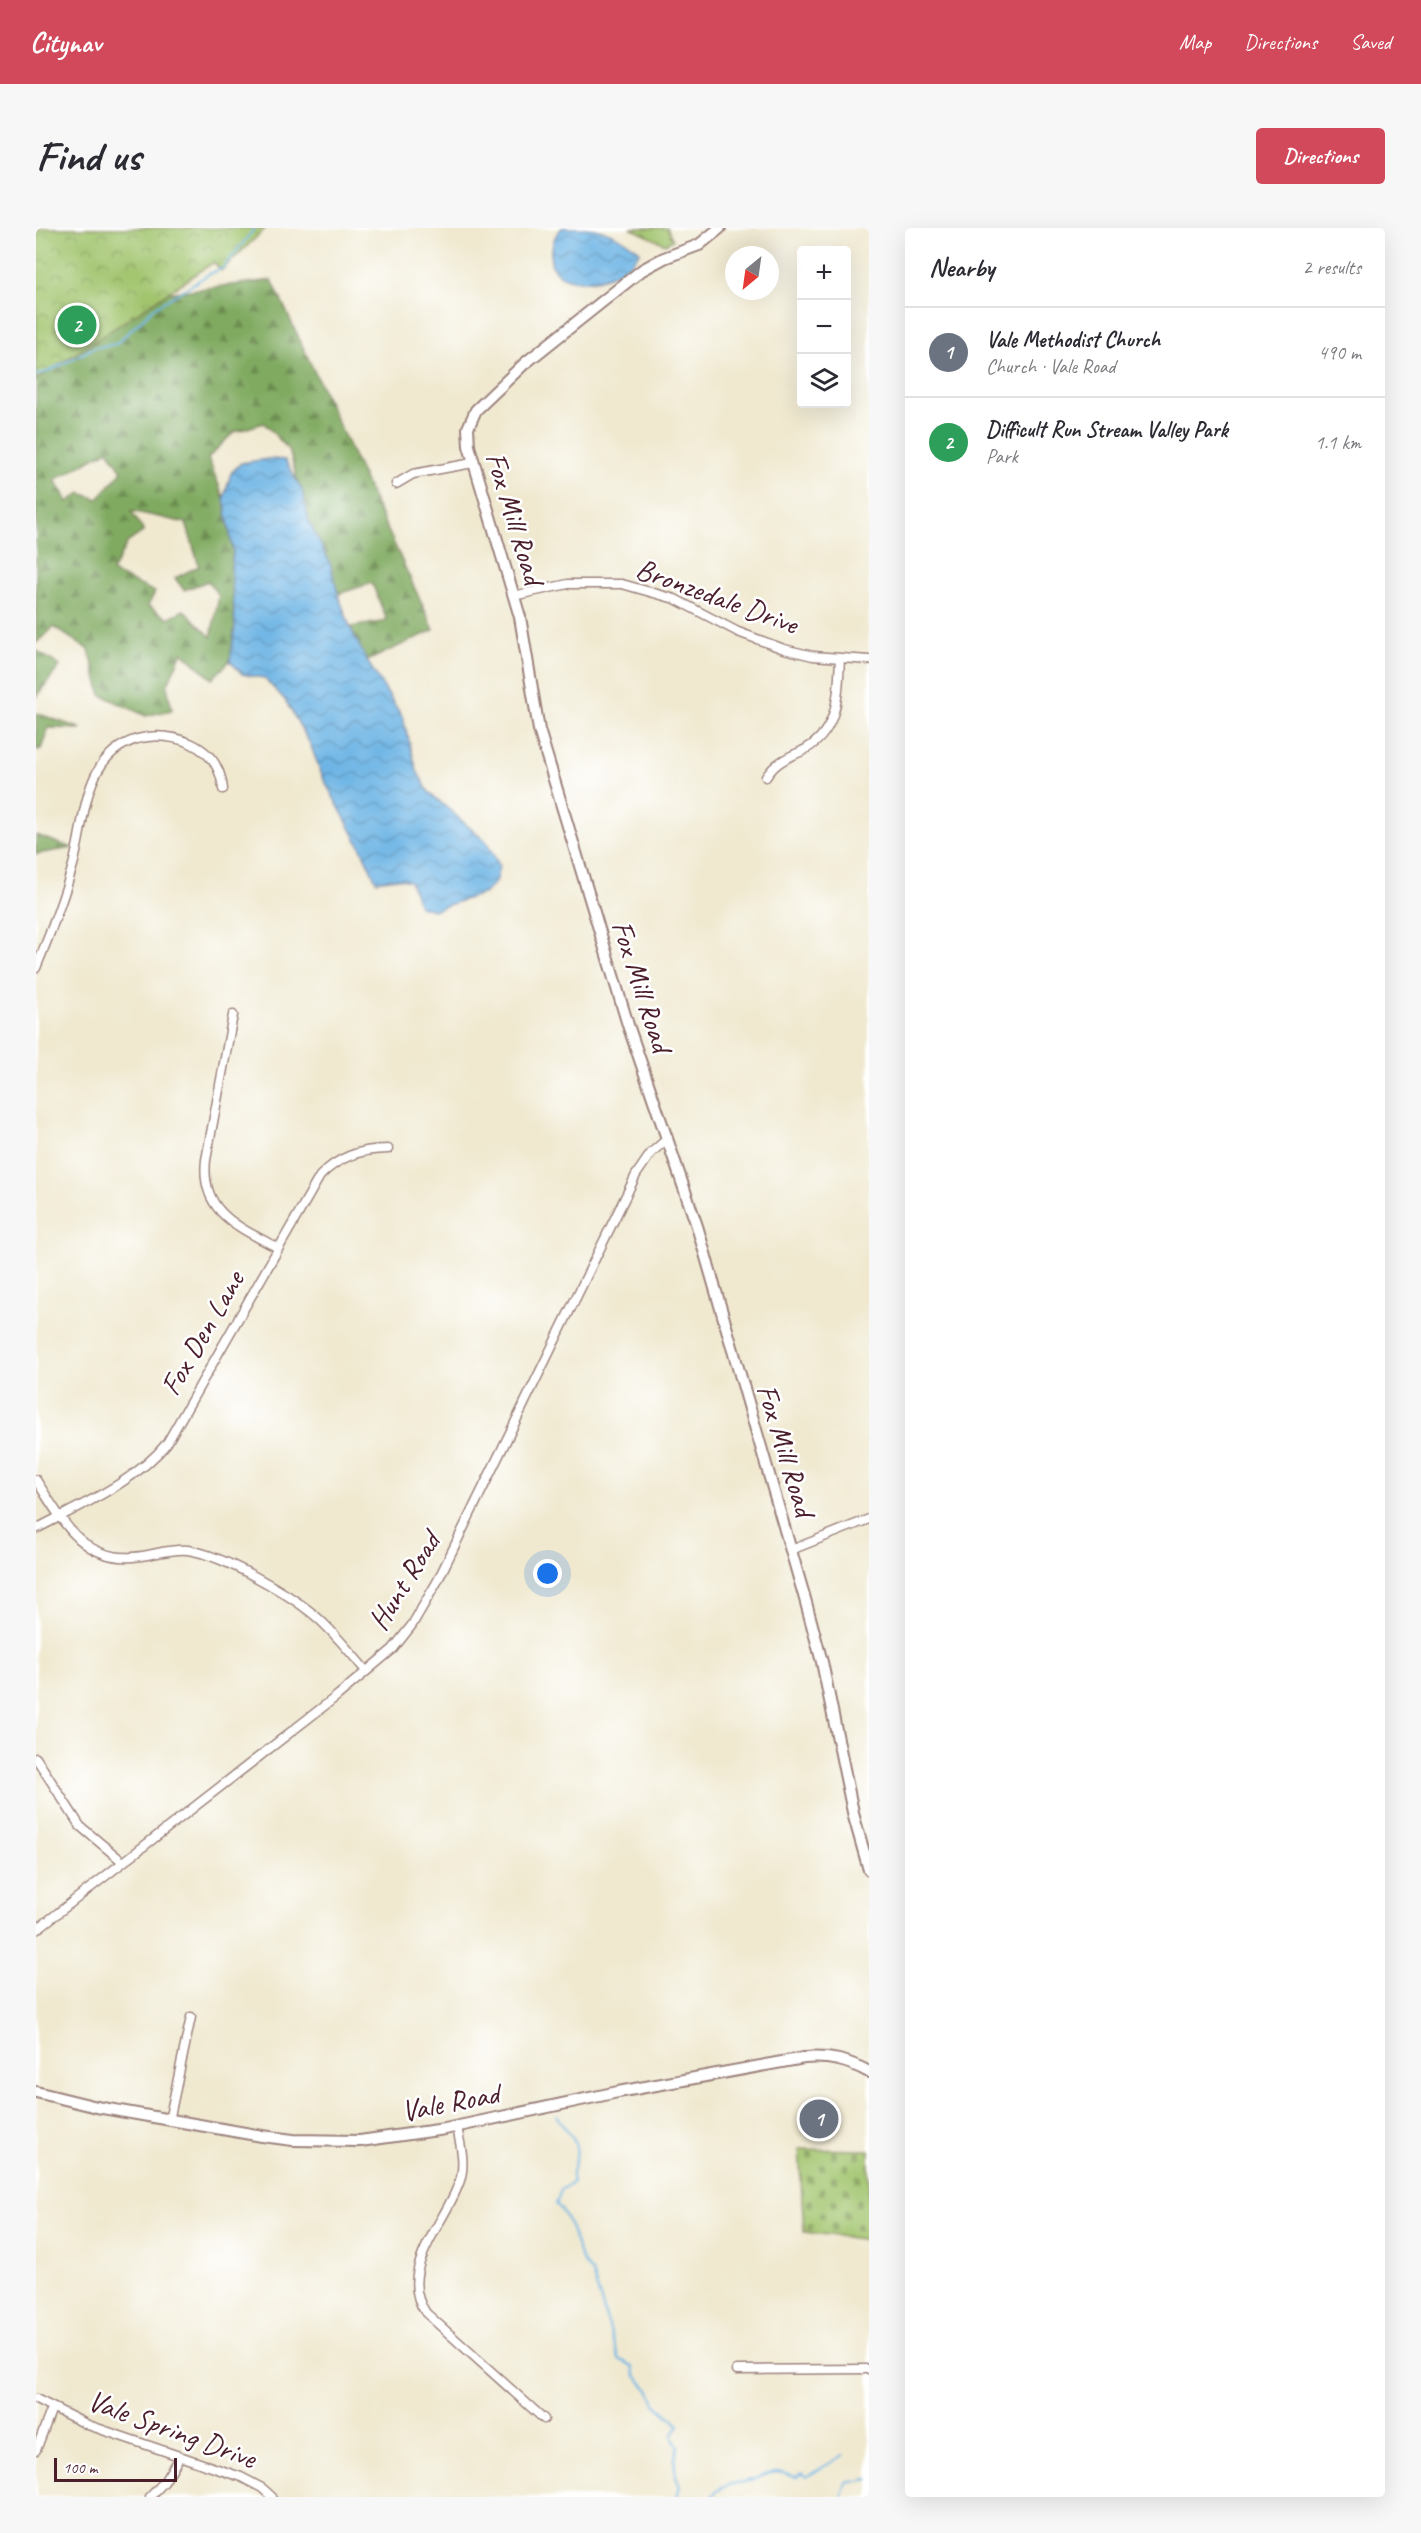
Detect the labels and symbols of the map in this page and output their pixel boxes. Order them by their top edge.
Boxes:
north arrow [725,246,779,300]
pin: 2 [58,302,96,348]
street label: Fox Mill Road [477,447,554,593]
street label: Bronzedale Drive [631,549,805,644]
street label: Fox Mill Road [603,916,682,1060]
street label: Fox Den Lane [151,1262,254,1402]
street label: Fox Mill Road [748,1379,825,1525]
street label: Hunt Road [359,1521,451,1637]
your location [533,1559,562,1588]
street label: Vale Road [398,2073,506,2130]
pin: 1 [800,2096,838,2142]
street label: Vale Spring Drive [83,2381,263,2478]
scale bar [54,2455,177,2482]

